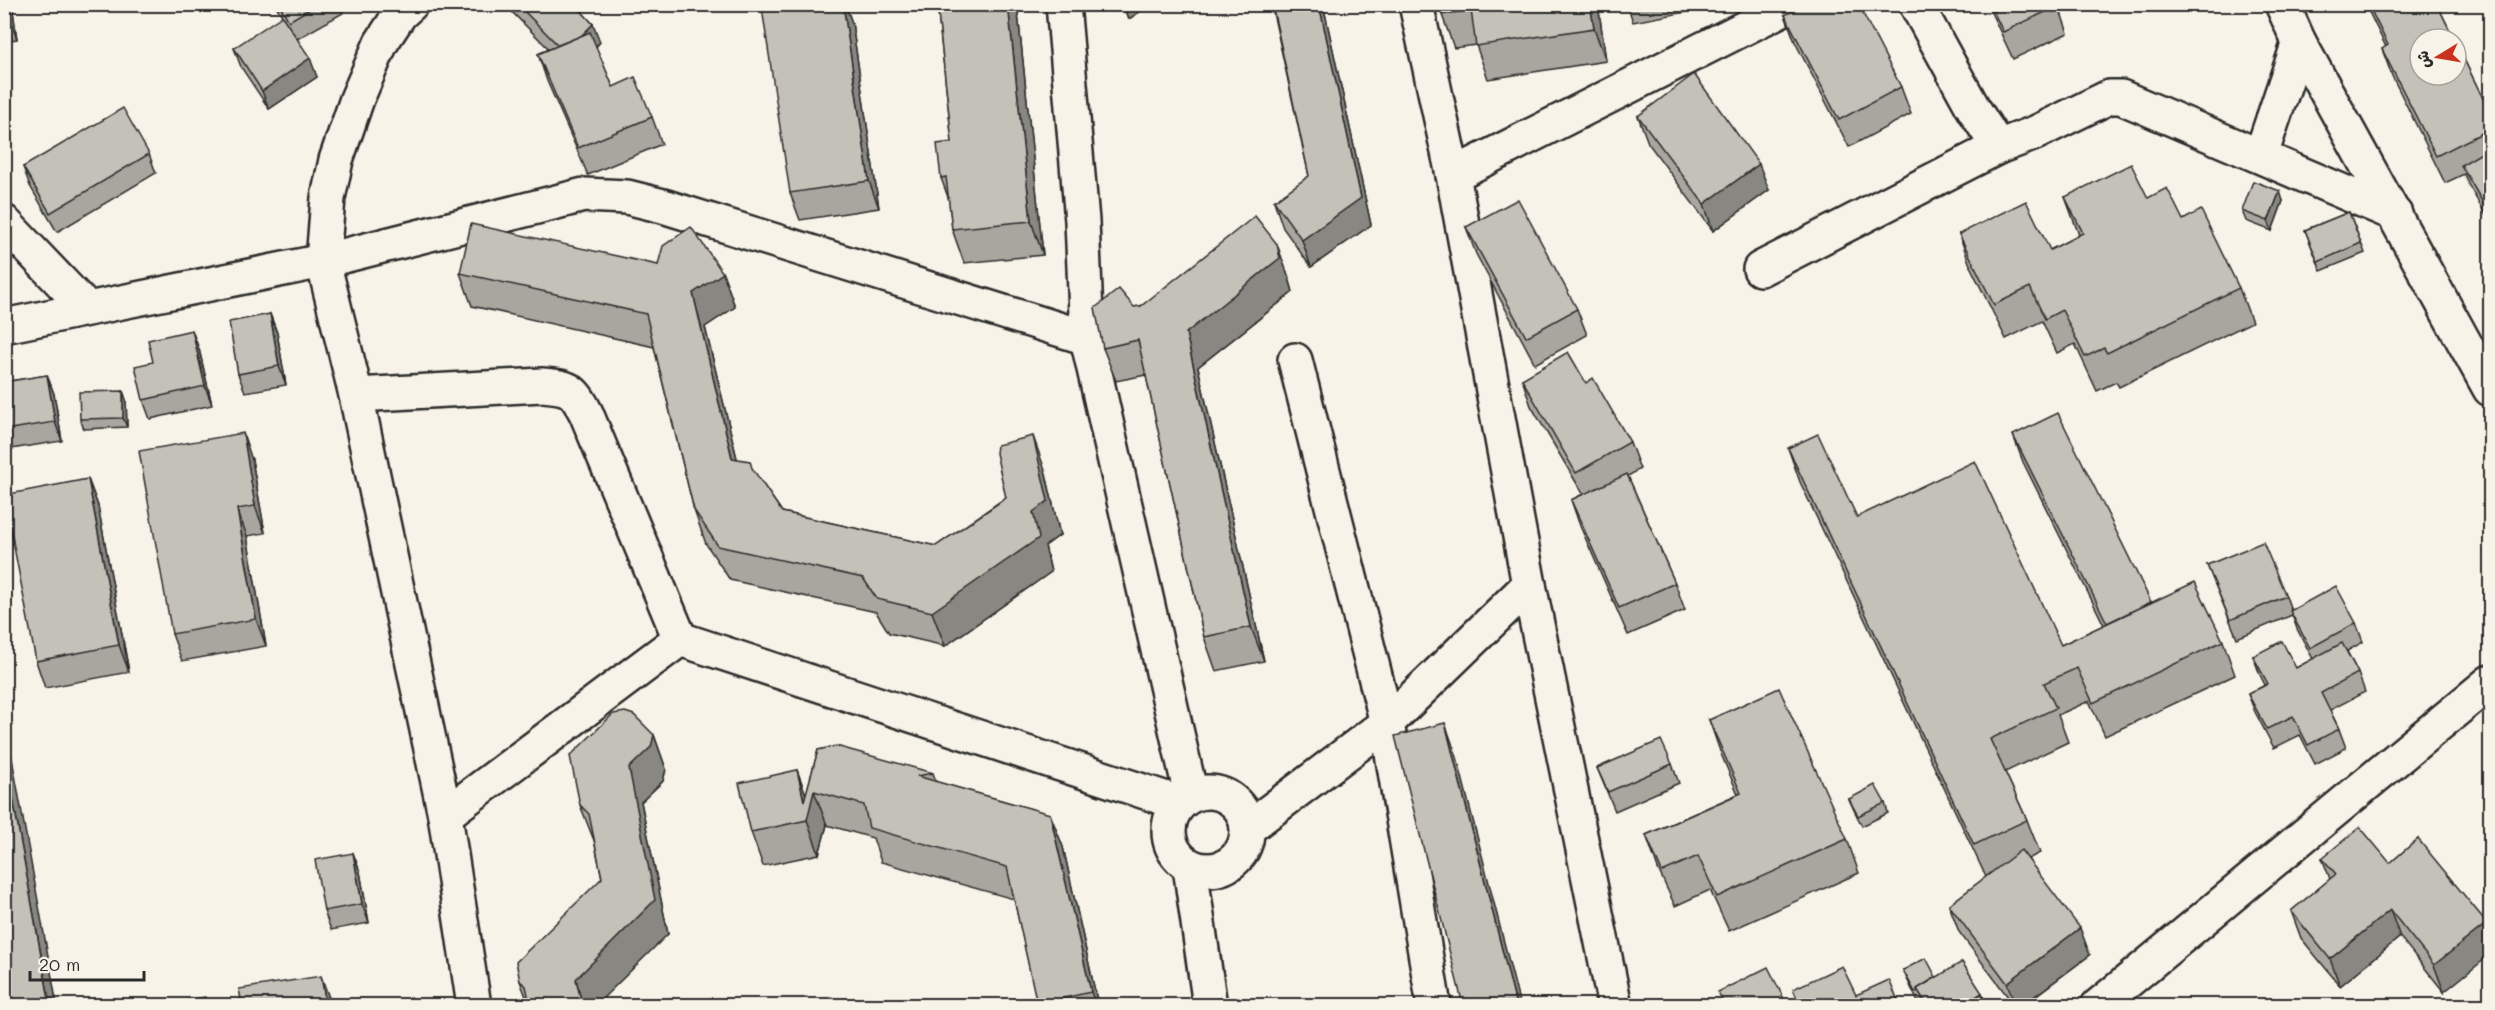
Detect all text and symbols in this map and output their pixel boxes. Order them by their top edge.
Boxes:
north arrow [2408,27,2468,87]
text: ش [2411,49,2435,71]
scale bar [30,944,144,982]
text: 20 m [39,952,80,976]

